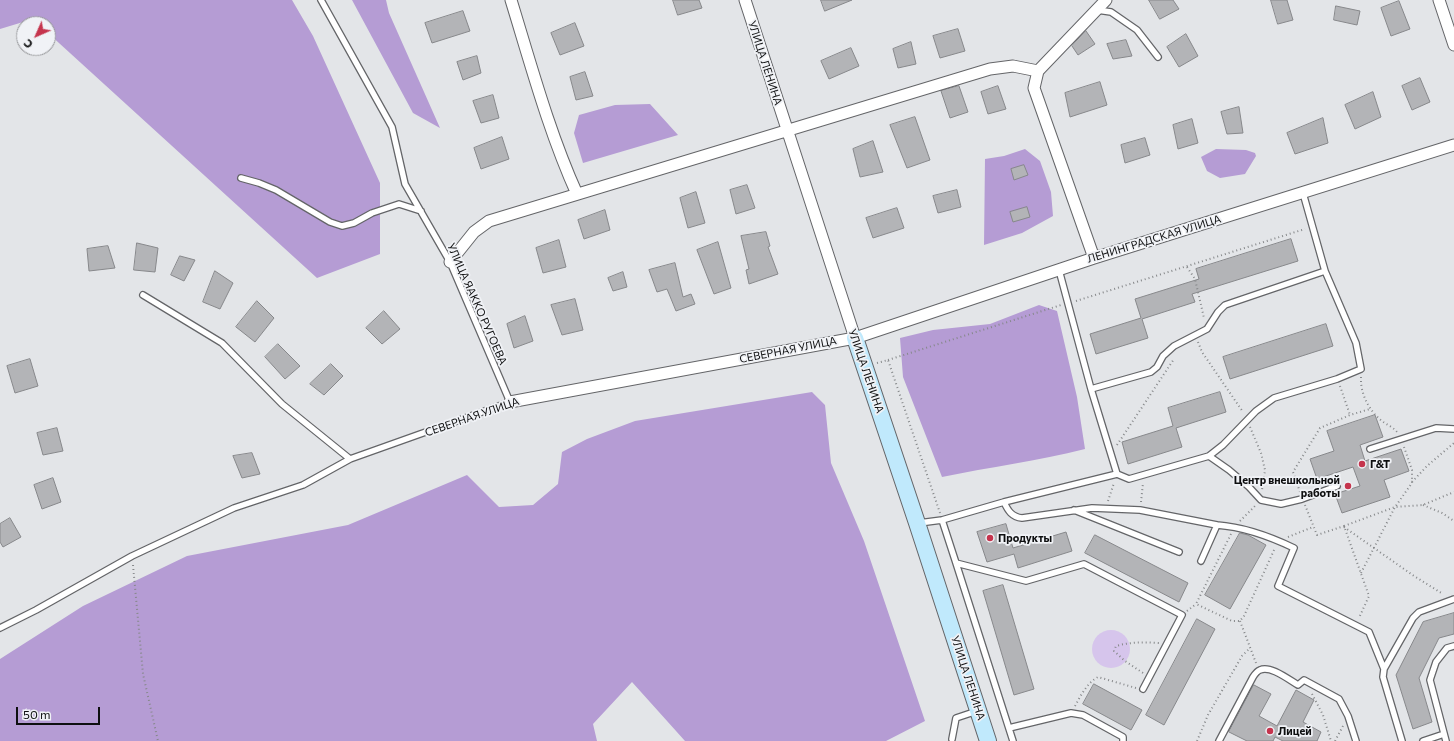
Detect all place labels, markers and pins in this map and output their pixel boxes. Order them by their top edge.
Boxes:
place label: Г&Т [1370,457,1390,471]
marker: Г&Т [1357,459,1367,469]
place label: Центр внешкольной работы [1234,473,1340,499]
marker: Центр внешкольной работы [1343,481,1353,491]
place label: Продукты [998,531,1052,545]
marker: Продукты [985,533,995,543]
place label: Лицей [1278,724,1312,738]
marker: Лицей [1265,726,1275,736]

